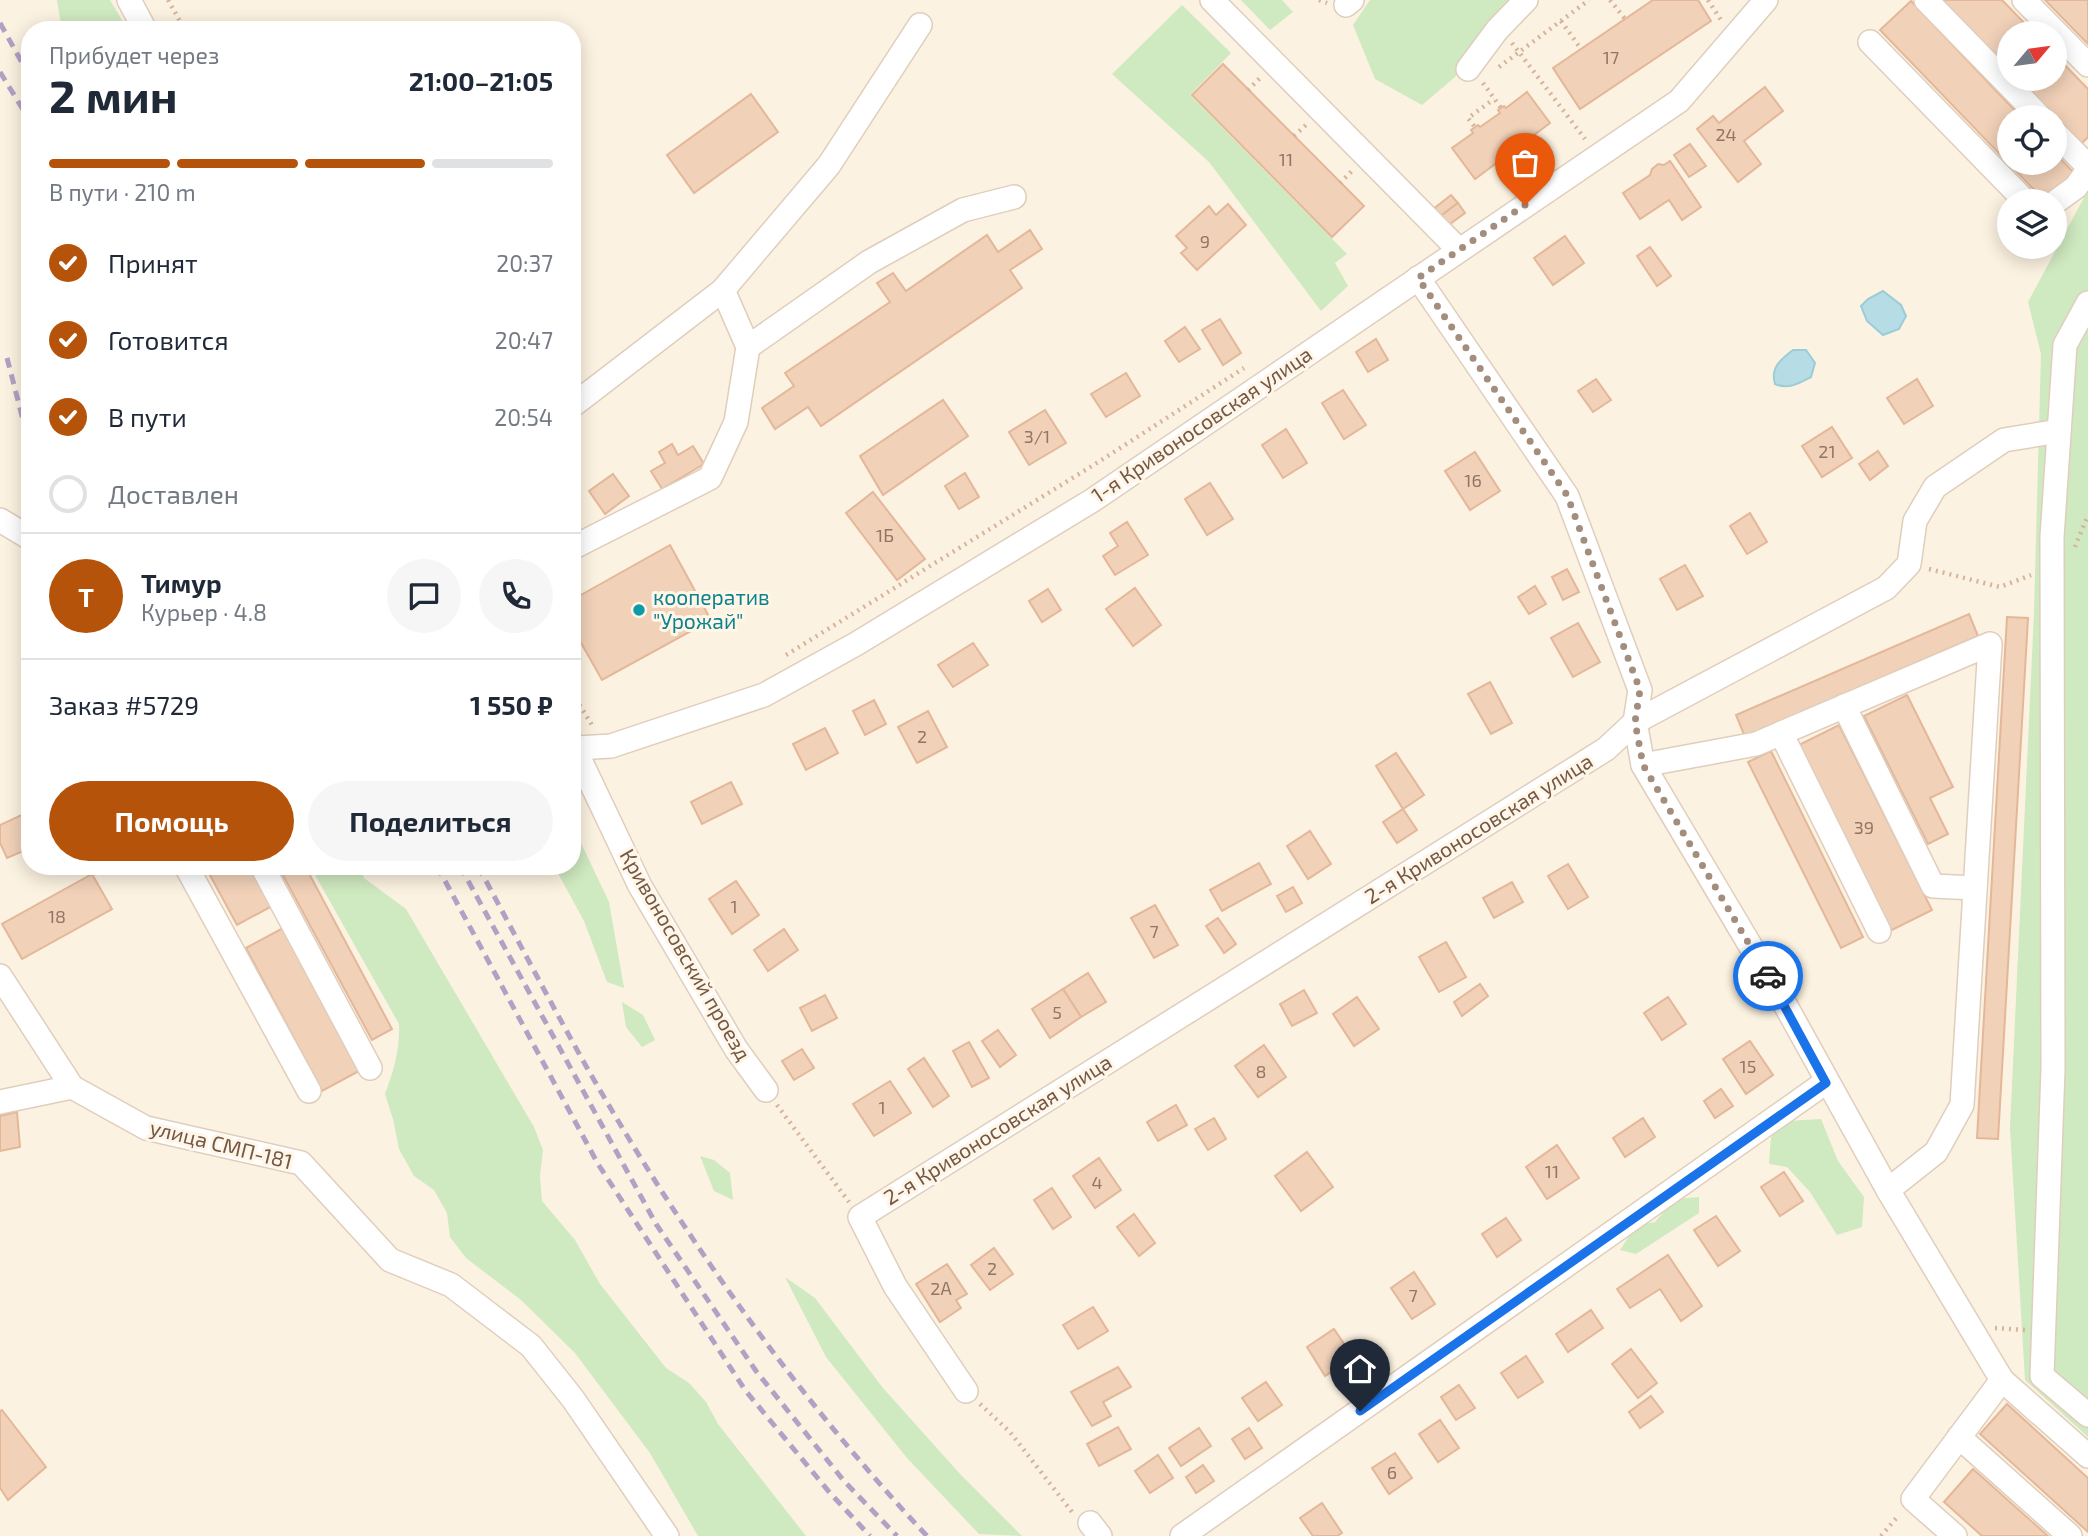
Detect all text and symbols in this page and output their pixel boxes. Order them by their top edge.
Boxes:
north arrow [1997,21,2067,91]
map controls [1997,21,2067,259]
text: Прибудет через [49,41,219,69]
house number: 17 [1603,46,1619,68]
text: 21:00–21:05 [409,65,553,96]
text: 2 мин [49,67,178,122]
button: locate [1997,105,2067,175]
house number: 24 [1715,123,1737,145]
pin [1495,133,1555,205]
icon: bag [1506,144,1544,182]
house number: 11 [1279,148,1293,170]
text: В пути · 210 m [49,178,196,206]
button: layers [1997,189,2067,259]
house number: 9 [1200,230,1210,252]
icon: check [49,244,87,282]
text: Принят [108,247,198,278]
text: 20:37 [496,249,553,277]
icon: check [49,321,87,359]
text: Готовится [108,324,229,355]
text: 20:47 [495,326,553,354]
street label: 1-я Кривоносовская улица [1086,341,1317,508]
icon: check [49,398,87,436]
text: В пути [108,401,187,432]
text: 20:54 [494,403,553,431]
house number: 3/1 [1024,425,1050,447]
house number: 21 [1818,440,1836,462]
house number: 16 [1464,469,1482,491]
text: Доставлен [108,478,239,509]
house number: 1Б [876,524,894,546]
button: chat [387,559,461,633]
button: phone [479,559,553,633]
text: Тимур [141,567,222,598]
text: Т [78,581,94,612]
place label: кооператив "Урожай" [653,584,770,633]
text: Курьер · 4.8 [141,598,267,626]
marker: кооператив "Урожай" [631,602,647,618]
text: Заказ #5729 [49,689,199,720]
text: 1 550 ₽ [470,689,553,720]
house number: 2 [917,725,927,747]
street label: 2-я Кривоносовская улица [1360,747,1597,909]
button: Помощь [49,781,294,861]
button: Поделиться [308,781,553,861]
house number: 39 [1854,816,1874,838]
street label: Кривоносовский проезд [615,844,757,1064]
house number: 1 [730,895,738,917]
house number: 18 [48,905,66,927]
house number: 7 [1149,920,1159,942]
courier [1733,941,1803,1011]
icon: car [1749,957,1787,995]
house number: 5 [1052,1001,1062,1023]
street label: 2-я Кривоносовская улица [879,1048,1116,1210]
house number: 15 [1740,1055,1756,1077]
house number: 8 [1256,1060,1266,1082]
house number: 1 [878,1096,886,1118]
street label: улица СМП-181 [147,1114,295,1174]
house number: 11 [1545,1160,1559,1182]
house number: 4 [1091,1171,1103,1193]
house number: 2 [987,1257,997,1279]
house number: 2А [930,1277,952,1299]
house number: 7 [1408,1284,1418,1306]
pin [1330,1339,1390,1411]
icon: home [1341,1350,1379,1388]
house number: 6 [1387,1461,1397,1483]

